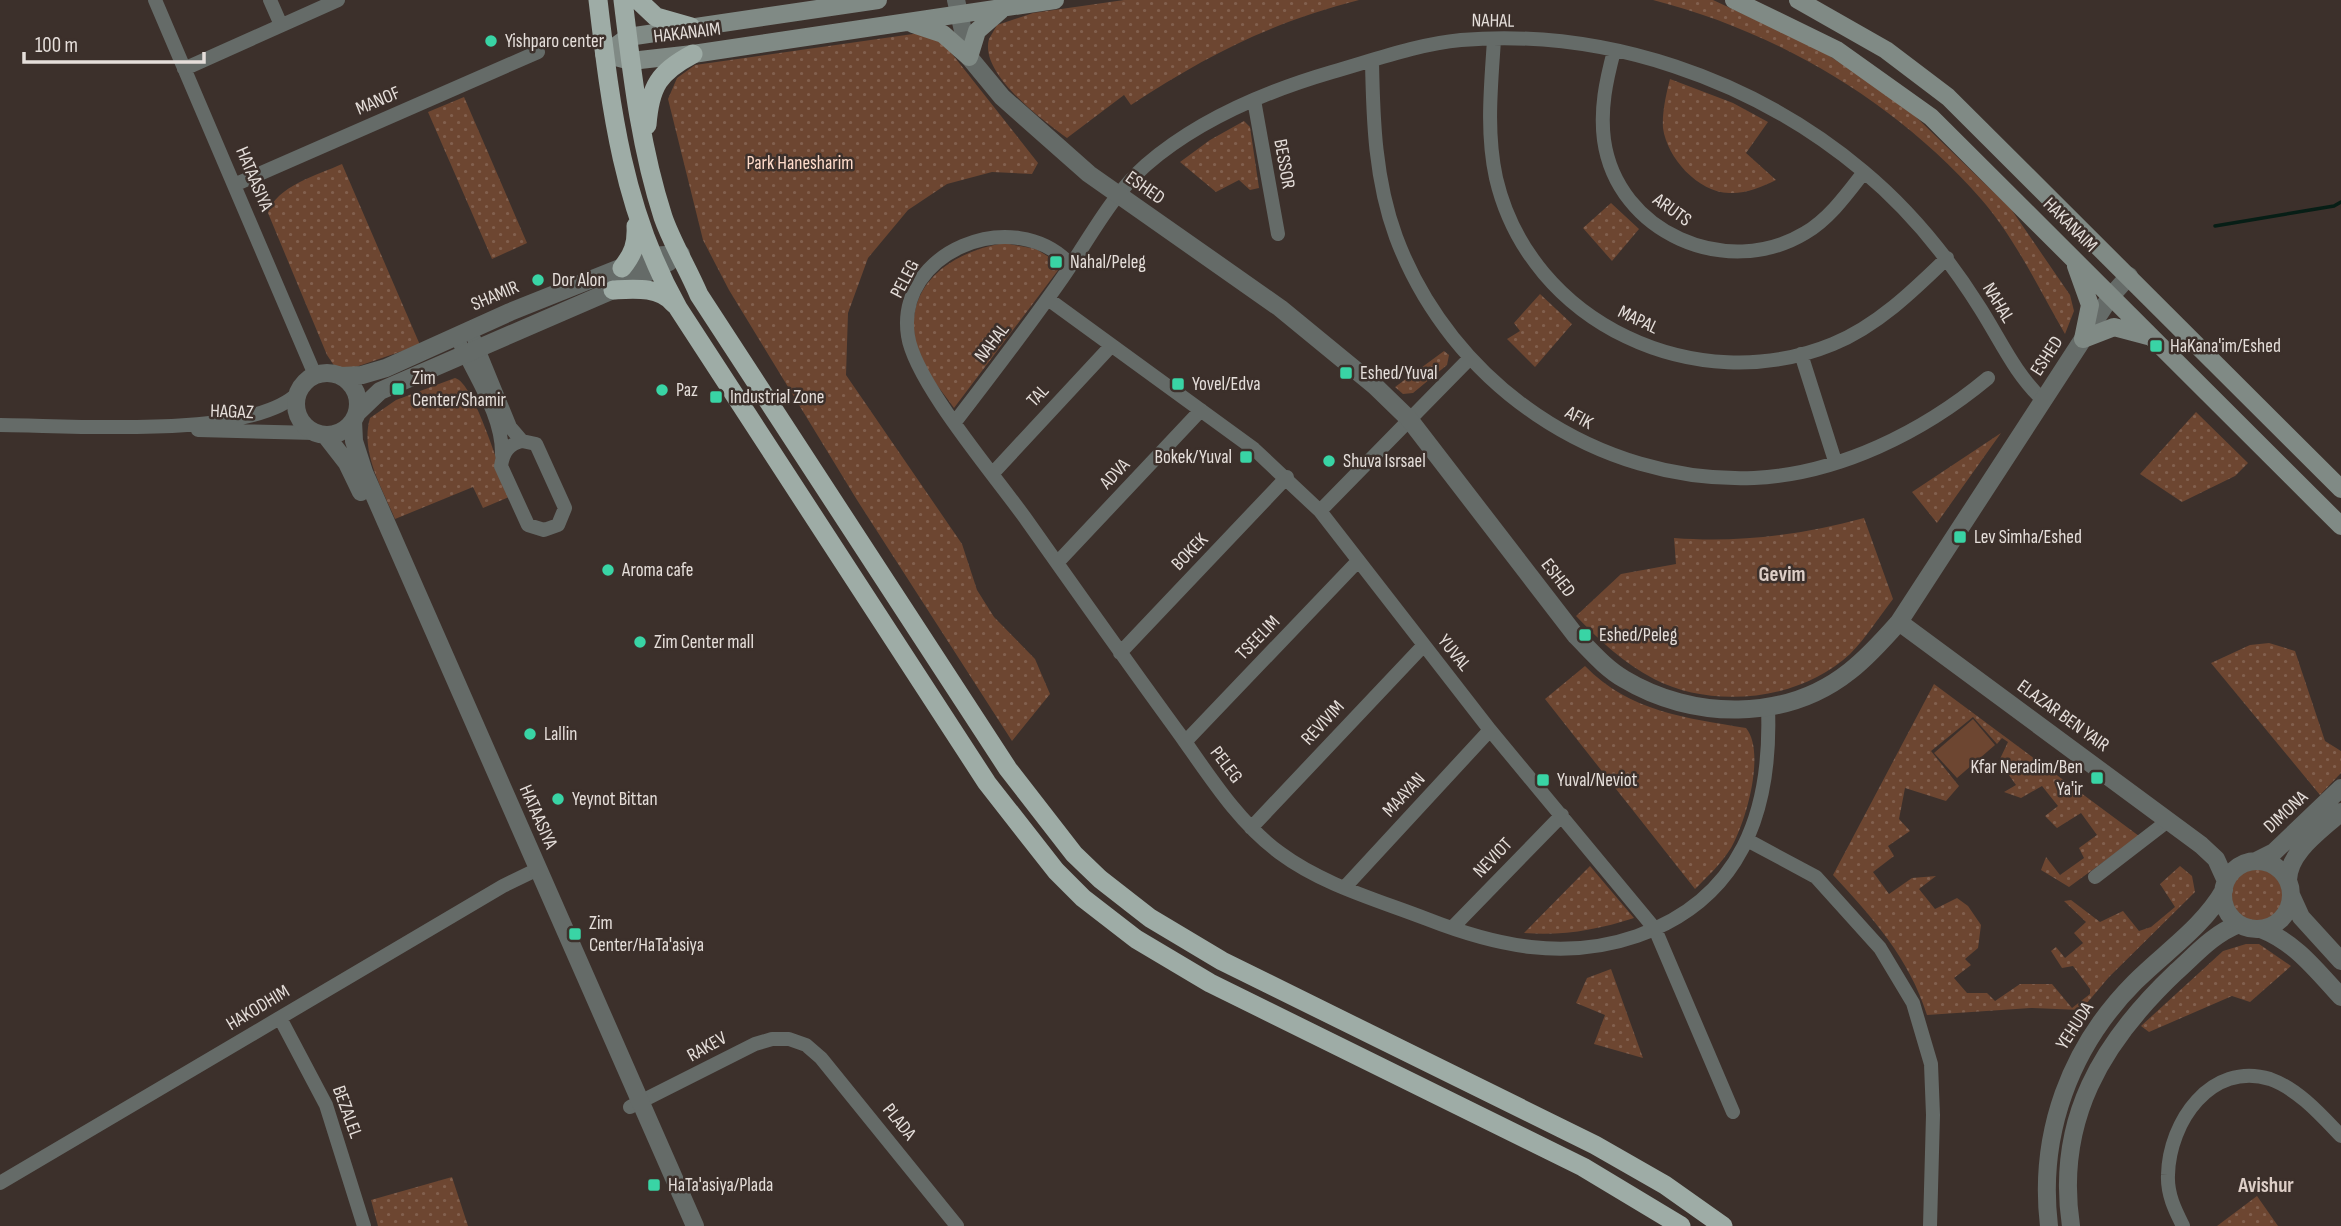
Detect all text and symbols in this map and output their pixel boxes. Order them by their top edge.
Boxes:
street label: NAHAL [1471,9,1515,33]
street label: HAKANAIM [652,17,722,49]
scale bar [24,21,205,65]
place label: Yishparo center [505,30,605,53]
text: 100 m [35,33,78,58]
marker: Yishparo center [483,33,499,49]
street label: MANOF [352,81,404,121]
street label: BESSOR [1268,137,1300,191]
street label: HATAASIYA [230,143,278,215]
park label: Park Hanesharim [746,152,854,175]
street label: ESHED [1121,166,1169,210]
street label: ARUTS [1647,188,1696,232]
street label: HAKANAIM [2038,193,2102,257]
place label: Nahal/Peleg [1070,251,1146,274]
marker: Nahal/Peleg [1048,254,1064,270]
street label: PELEG [885,256,925,302]
place label: Dor Alon [552,269,606,292]
marker: Dor Alon [530,272,546,288]
street label: SHAMIR [468,276,523,316]
street label: NAHAL [1977,279,2019,327]
street label: MAPAL [1614,300,1662,340]
street label: NAHAL [970,319,1014,367]
street label: ESHED [2026,332,2068,380]
place label: HaKana'im/Eshed [2170,335,2281,358]
marker: HaKana'im/Eshed [2148,338,2164,354]
place label: Eshed/Yuval [1360,362,1438,385]
marker: Eshed/Yuval [1338,365,1354,381]
place label: Zim Center/Shamir [412,367,507,412]
place label: Yovel/Edva [1192,373,1261,396]
marker: Yovel/Edva [1170,376,1186,392]
place label: Paz [676,379,698,402]
street label: TAL [1022,380,1054,412]
marker: Zim Center/Shamir [390,381,406,397]
marker: Paz [654,382,670,398]
place label: Industrial Zone [730,386,824,409]
marker: Industrial Zone [708,389,724,405]
street label: HAGAZ [210,400,254,424]
street label: AFIK [1560,401,1597,435]
place label: Bokek/Yuval [1155,446,1232,469]
marker: Bokek/Yuval [1238,449,1254,465]
place label: Shuva Isrsael [1343,450,1426,473]
street label: ADVA [1094,453,1135,495]
marker: Shuva Isrsael [1321,453,1337,469]
place label: Lev Simha/Eshed [1974,526,2082,549]
street label: BOKEK [1167,528,1213,575]
marker: Lev Simha/Eshed [1952,529,1968,545]
street label: ESHED [1536,554,1580,602]
place label: Aroma cafe [621,559,693,582]
marker: Aroma cafe [600,562,616,578]
district label: Gevim [1759,562,1805,587]
street label: TSEELIM [1231,611,1285,665]
place label: Eshed/Peleg [1599,624,1678,647]
marker: Eshed/Peleg [1577,627,1593,643]
street label: YUVAL [1432,630,1476,676]
place label: Zim Center mall [654,631,754,654]
marker: Zim Center mall [632,634,648,650]
street label: ELAZAR BEN YAIR [2013,675,2114,757]
street label: REVIVIM [1297,696,1349,750]
place label: Lallin [544,723,577,746]
marker: Lallin [522,726,538,742]
street label: PELEG [1205,742,1247,788]
place label: Kfar Neradim/Ben Ya'ir [1970,756,2084,801]
street label: MAAYAN [1378,768,1430,822]
place label: Yuval/Neviot [1557,769,1638,792]
marker: Kfar Neradim/Ben Ya'ir [2089,770,2105,786]
marker: Yuval/Neviot [1535,772,1551,788]
street label: HATAASIYA [514,781,563,853]
street label: DIMONA [2259,785,2313,838]
place label: Yeynot Bittan [572,788,658,811]
marker: Yeynot Bittan [550,791,566,807]
street label: NEVIOT [1469,833,1518,883]
place label: Zim Center/HaTa'asiya [589,912,704,957]
marker: Zim Center/HaTa'asiya [567,926,583,942]
street label: HAKODHIM [222,980,294,1036]
street label: YEHUDA [2051,997,2099,1054]
street label: RAKEV [683,1027,731,1067]
street label: BEZALEL [327,1083,367,1141]
street label: PLADA [877,1099,921,1146]
district label: Avishur [2237,1173,2294,1198]
place label: HaTa'asiya/Plada [668,1174,773,1197]
marker: HaTa'asiya/Plada [646,1177,662,1193]

